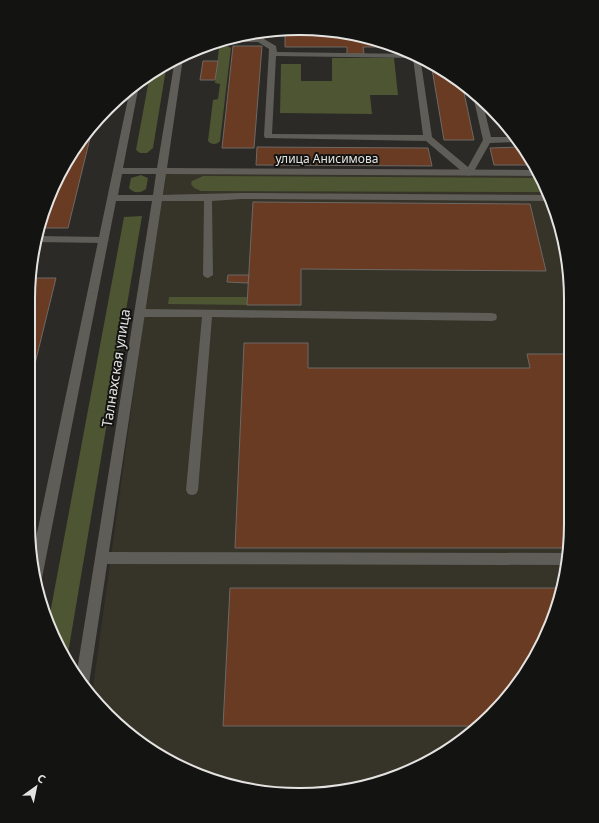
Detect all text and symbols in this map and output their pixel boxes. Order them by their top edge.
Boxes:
street label: улица Анисимова [276,150,378,167]
street label: Талнахская улица [97,307,134,428]
north arrow [16,767,56,807]
text: С [35,770,49,786]

